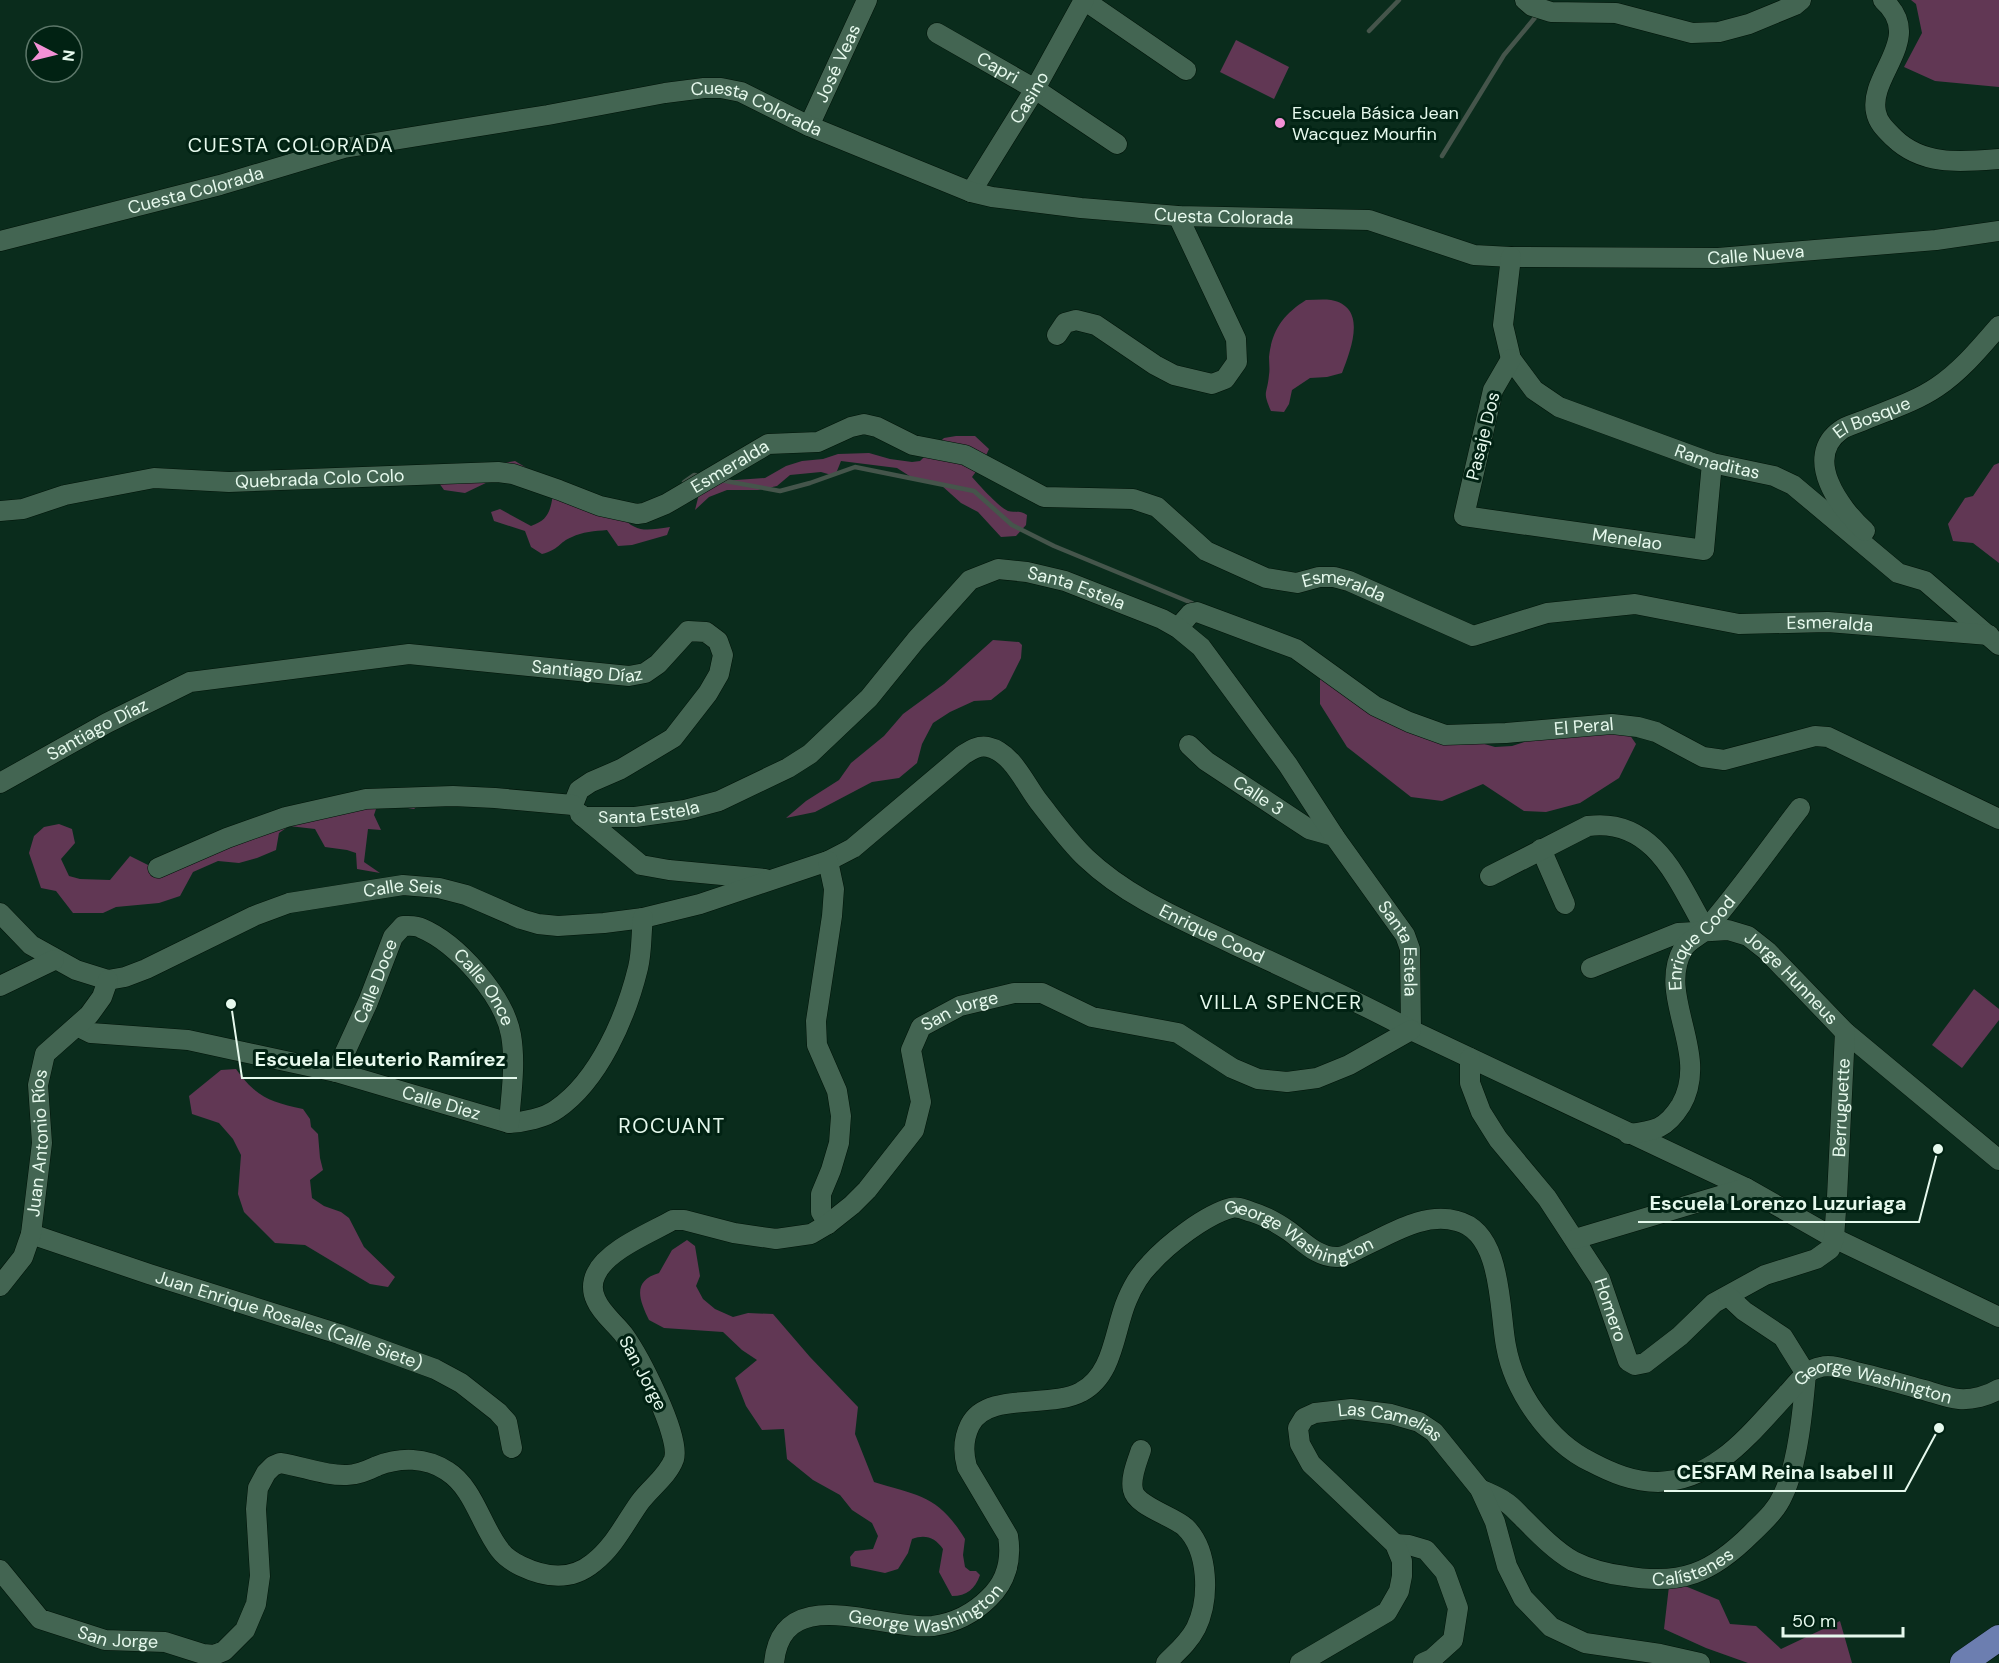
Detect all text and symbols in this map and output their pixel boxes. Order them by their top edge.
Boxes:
street label: José Veas [809,20,866,106]
north arrow [24,24,84,84]
street label: Capri [972,46,1023,89]
text: N [57,49,80,63]
street label: Casino [1004,67,1054,128]
street label: Cuesta Colorada [689,76,826,142]
place label: Escuela Básica Jean Wacquez Mourfin [1292,101,1459,146]
marker: Escuela Básica Jean Wacquez Mourfin [1273,116,1287,130]
district label: CUESTA COLORADA [188,132,394,158]
street label: Cuesta Colorada [125,161,266,220]
street label: Cuesta Colorada [1153,202,1294,230]
street label: Calle Nueva [1707,239,1805,270]
street label: Pasaje Dos [1460,389,1506,483]
street label: El Bosque [1828,391,1914,444]
street label: Esmeralda [686,434,774,499]
street label: Ramaditas [1671,438,1762,485]
street label: Quebrada Colo Colo [235,463,405,494]
street label: Menelao [1591,522,1664,556]
street label: Santa Estela [1025,561,1129,615]
street label: Esmeralda [1299,565,1390,608]
street label: Esmeralda [1786,610,1874,638]
street label: Santiago Díaz [530,654,645,689]
street label: Santiago Díaz [42,693,152,766]
street label: El Peral [1553,712,1615,741]
street label: Calle 3 [1228,770,1288,821]
street label: Santa Estela [598,795,702,829]
street label: Calle Seis [361,873,443,903]
street label: Enrique Cood [1663,891,1741,991]
street label: Santa Estela [1372,896,1423,997]
street label: Enrique Cood [1155,898,1268,969]
street label: Jorge Hunneus [1739,926,1844,1030]
street label: Calle Doce [348,935,403,1028]
street label: Calle Once [448,943,520,1029]
street label: San Jorge [917,985,1001,1037]
district label: VILLA SPENCER [1199,989,1363,1015]
callout: Escuela Eleuterio Ramírez [242,1040,517,1078]
text: Escuela Eleuterio Ramírez [255,1046,505,1072]
street label: Berruguette [1827,1058,1856,1158]
street label: Juan Antonio Ríos [21,1067,54,1218]
street label: Calle Diez [399,1080,483,1126]
district label: ROCUANT [618,1112,726,1140]
callout: Escuela Lorenzo Luzuriaga [1638,1184,1919,1222]
text: Escuela Lorenzo Luzuriaga [1649,1190,1907,1216]
street label: George Washington [1222,1195,1377,1269]
street label: Juan Enrique Rosales (Calle Siete) [152,1265,426,1375]
street label: Homero [1588,1275,1633,1345]
street label: San Jorge [613,1331,673,1415]
street label: George Washington [1788,1354,1954,1410]
street label: Las Camelias [1336,1397,1449,1446]
callout: CESFAM Reina Isabel II [1664,1453,1905,1491]
text: CESFAM Reina Isabel II [1677,1459,1893,1485]
street label: Calístenes [1652,1542,1739,1591]
street label: George Washington [847,1579,1009,1639]
scale bar [1783,1600,1903,1638]
text: 50 m [1792,1609,1836,1633]
street label: San Jorge [74,1620,159,1654]

